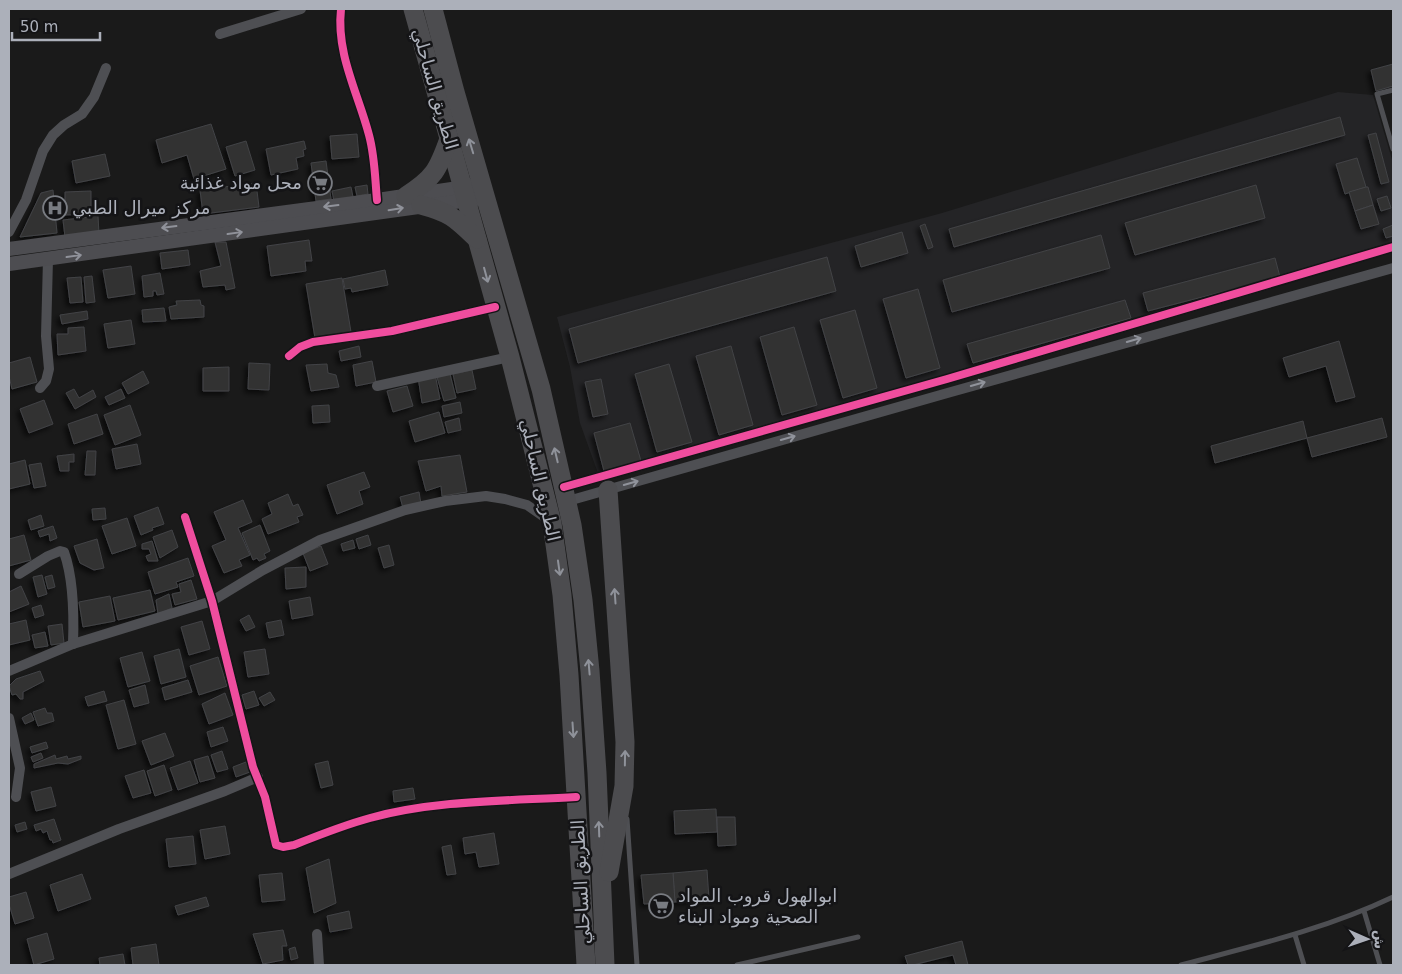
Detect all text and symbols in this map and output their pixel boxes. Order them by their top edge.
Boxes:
scale bar [12,10,100,42]
text: 50 m [20,18,58,36]
street label: الطريق الساحلي [407,26,463,152]
one-way arrow [466,139,476,155]
supermarket icon: محل مواد غذائية [307,170,333,196]
place label: محل مواد غذائية [180,172,302,194]
hospital icon: مركز ميرال الطبي [42,195,68,221]
place label: مركز ميرال الطبي [72,197,210,219]
one-way arrow [323,201,339,211]
one-way arrow [388,204,404,214]
one-way arrow [162,222,178,232]
one-way arrow [227,228,243,238]
one-way arrow [66,251,82,261]
one-way arrow [482,266,492,282]
one-way arrow [1126,335,1142,345]
one-way arrow [969,379,985,388]
street label: الطريق الساحلي [515,417,565,543]
one-way arrow [779,433,795,443]
one-way arrow [551,447,560,463]
one-way arrow [623,477,639,487]
one-way arrow [554,560,564,576]
one-way arrow [610,588,619,604]
one-way arrow [584,659,594,675]
one-way arrow [568,722,577,738]
one-way arrow [620,751,630,767]
street label: الطريق الساحلي [567,819,595,945]
one-way arrow [595,821,604,837]
place label: ابوالهول قروب المواد الصحية ومواد البناء [678,885,837,928]
supermarket icon: ابوالهول قروب المواد الصحية ومواد البناء [648,893,674,919]
north arrow [1342,914,1392,964]
text: ش [1372,930,1388,949]

